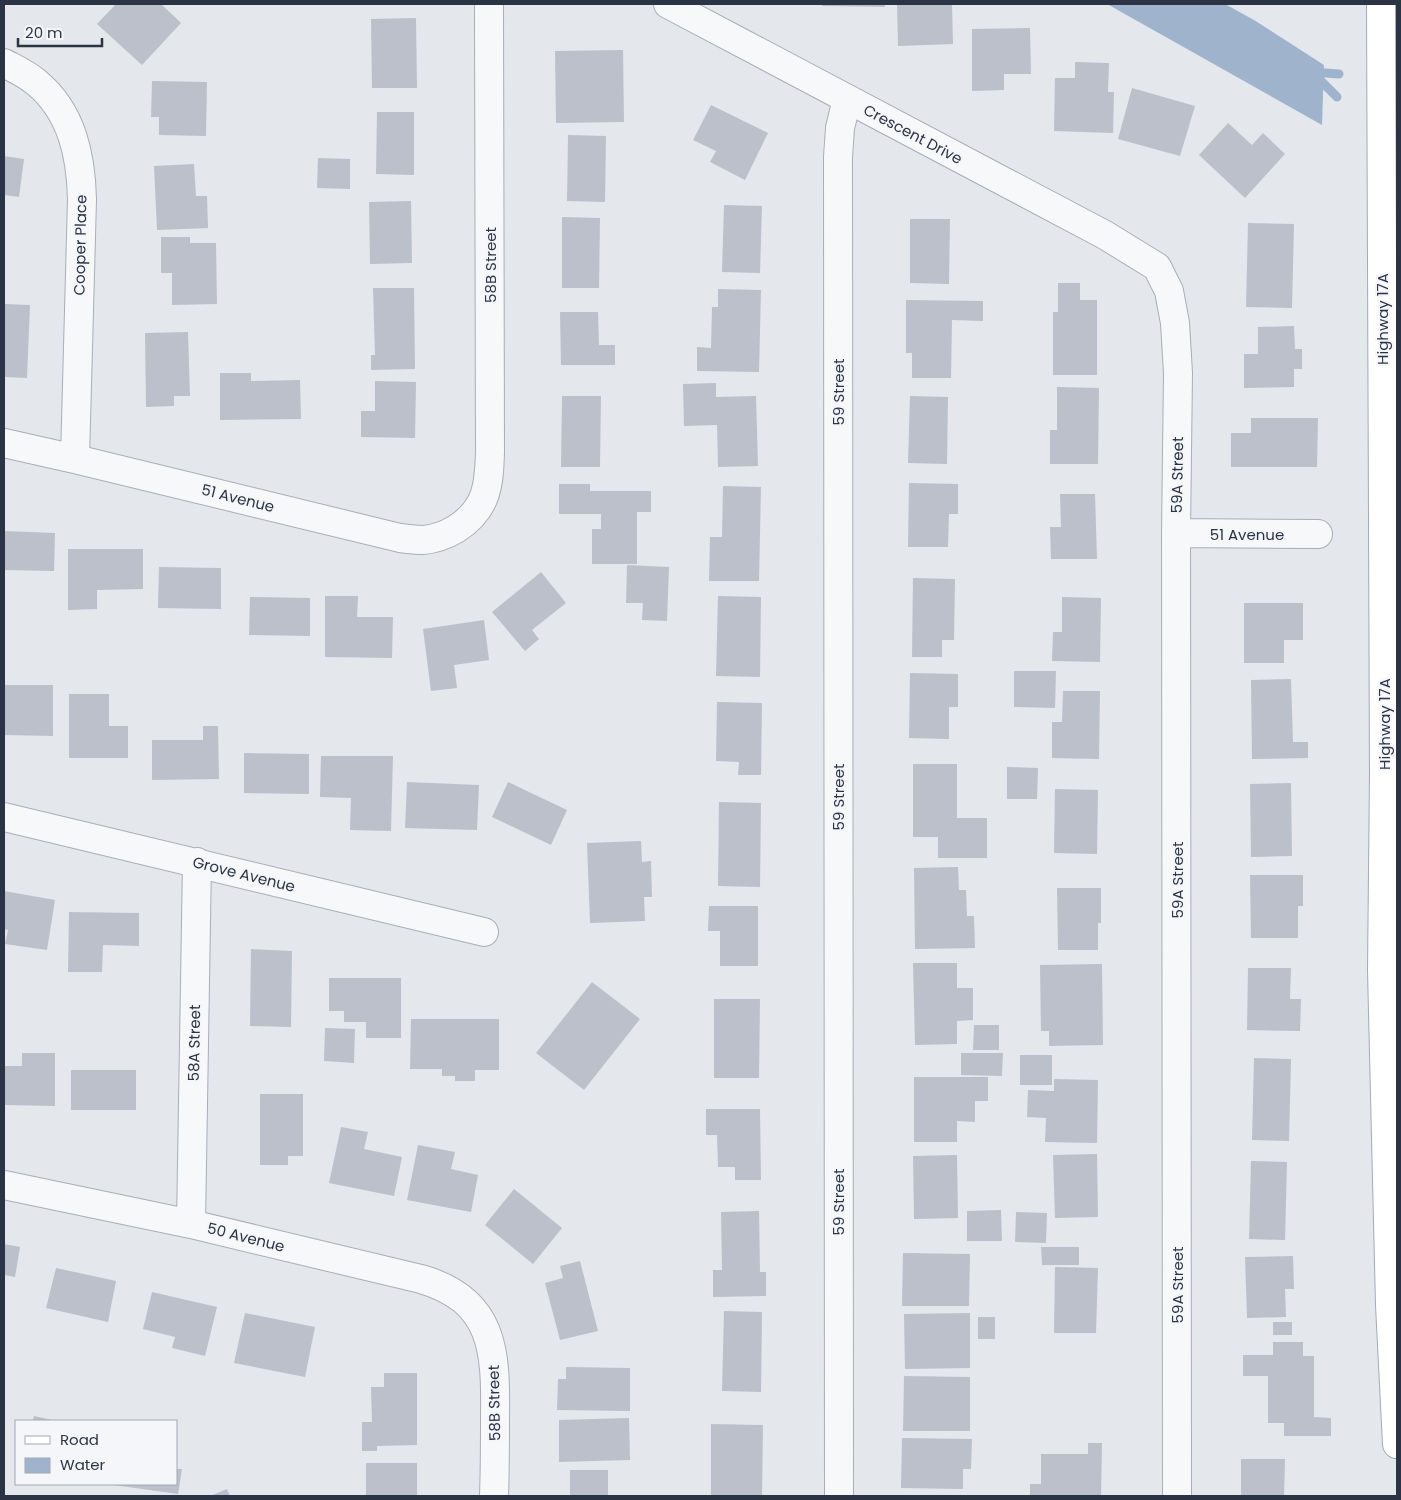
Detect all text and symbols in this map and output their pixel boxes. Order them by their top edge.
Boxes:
scale bar [18,15,101,47]
text: 20 m [25,22,63,43]
street label: Crescent Drive [860,99,966,169]
street label: Cooper Place [69,194,91,296]
street label: 58B Street [480,227,501,303]
street label: Highway 17A [1372,273,1393,365]
street label: 59 Street [828,359,849,425]
street label: 59A Street [1166,436,1188,514]
street label: 51 Avenue [199,479,277,517]
street label: 51 Avenue [1210,524,1284,545]
street label: Highway 17A [1374,678,1395,770]
street label: 59 Street [828,764,849,830]
street label: 59A Street [1167,842,1188,918]
street label: Grove Avenue [191,851,297,897]
street label: 58A Street [183,1004,205,1082]
street label: 59 Street [828,1169,849,1235]
street label: 50 Avenue [205,1217,287,1257]
street label: 59A Street [1167,1247,1188,1323]
street label: 58B Street [483,1365,505,1441]
legend [15,1420,178,1485]
text: Road [60,1429,99,1450]
text: Water [60,1454,106,1475]

